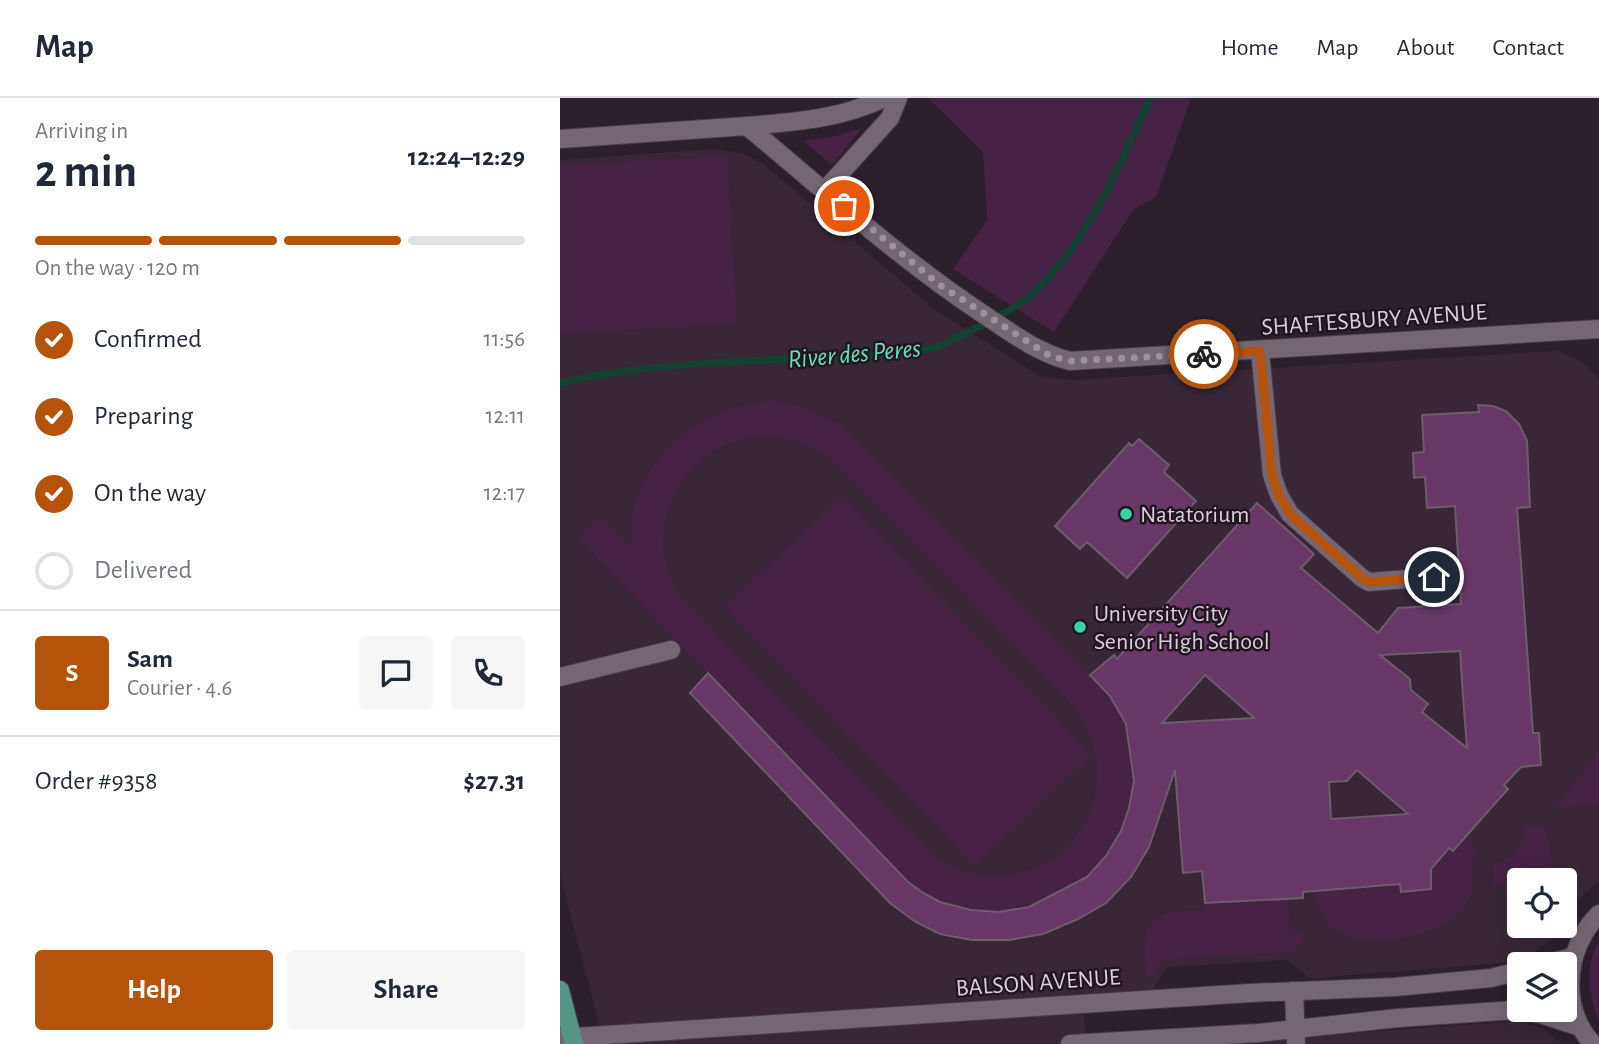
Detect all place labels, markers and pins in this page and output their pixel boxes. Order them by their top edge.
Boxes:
pin [814,176,874,236]
place label: Natatorium [1140,503,1249,527]
marker: Natatorium [1118,506,1134,522]
pin [1404,547,1464,607]
place label: University City Senior High School [1094,602,1270,654]
marker: University City Senior High School [1072,619,1088,635]

